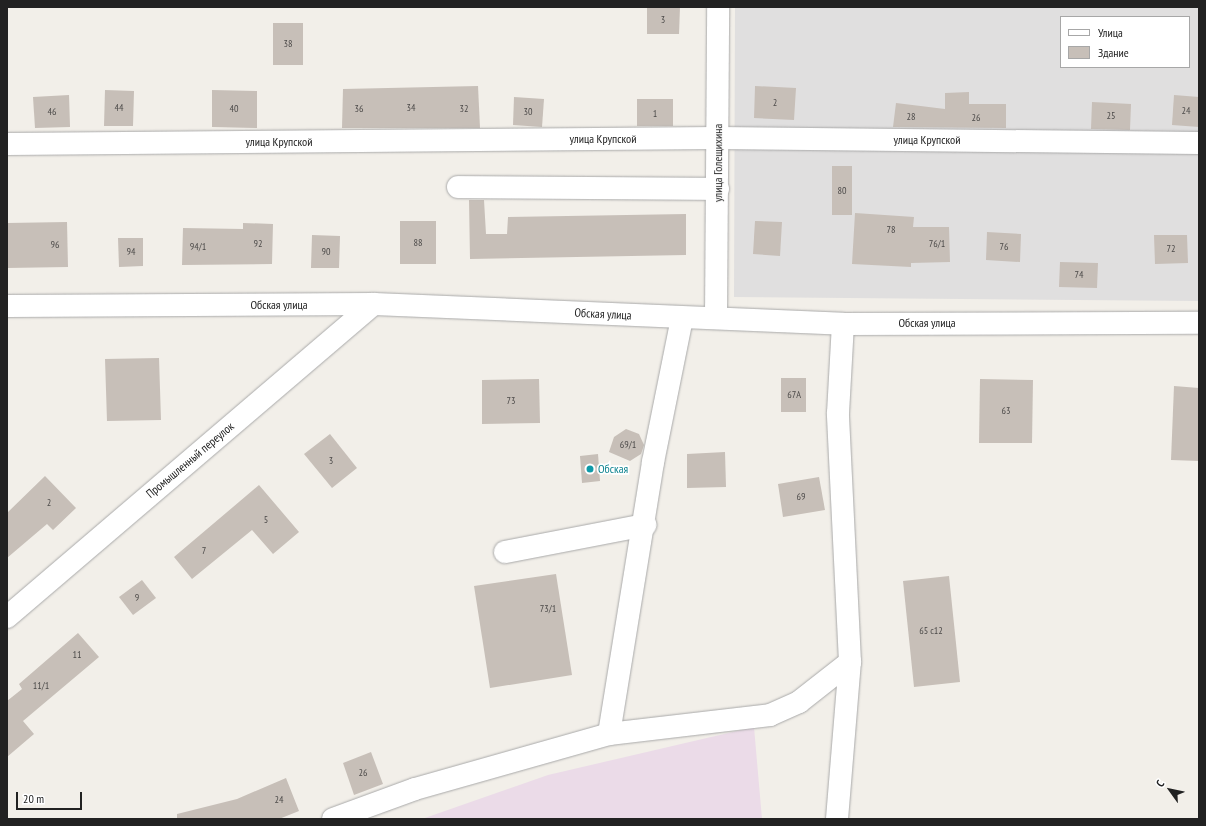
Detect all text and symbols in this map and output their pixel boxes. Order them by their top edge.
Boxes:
house number: 3 [661,14,665,26]
legend [1060,16,1190,68]
text: Улица [1098,25,1123,40]
house number: 38 [284,38,292,50]
text: Здание [1098,45,1129,60]
house number: 2 [773,97,777,109]
house number: 44 [115,102,123,114]
house number: 34 [407,102,415,114]
house number: 40 [230,103,238,115]
house number: 36 [355,103,363,115]
house number: 32 [460,103,468,115]
house number: 24 [1182,105,1190,117]
house number: 46 [48,106,56,118]
house number: 30 [524,106,532,118]
house number: 1 [653,108,657,120]
house number: 25 [1107,110,1115,122]
house number: 28 [907,111,915,123]
house number: 26 [972,112,980,124]
street label: улица Голещихина [711,124,725,202]
street label: улица Крупской [569,132,637,146]
street label: улица Крупской [893,133,961,147]
street label: улица Крупской [245,135,313,149]
house number: 80 [838,185,846,197]
house number: 78 [887,224,895,236]
house number: 88 [414,237,422,249]
house number: 92 [254,238,262,250]
house number: 76/1 [929,238,945,250]
house number: 96 [51,239,59,251]
house number: 94/1 [190,241,206,253]
house number: 76 [1000,241,1008,253]
house number: 72 [1167,243,1175,255]
house number: 94 [127,246,135,258]
house number: 90 [322,246,330,258]
house number: 74 [1075,269,1083,281]
street label: Обская улица [250,298,308,312]
street label: Обская улица [574,305,632,323]
street label: Обская улица [898,316,956,330]
house number: 67А [787,389,801,401]
house number: 73 [507,395,515,407]
house number: 63 [1002,405,1010,417]
street label: Промышленный переулок [143,419,237,501]
house number: 69/1 [620,439,636,451]
house number: 3 [329,455,333,467]
place label: Обская [598,462,628,476]
marker: Обская [585,464,595,474]
house number: 69 [797,491,805,503]
house number: 2 [47,497,51,509]
house number: 5 [264,514,268,526]
house number: 7 [202,545,206,557]
house number: 9 [135,592,139,604]
house number: 73/1 [540,603,556,615]
house number: 65 с12 [919,625,943,637]
house number: 11 [73,649,81,661]
house number: 11/1 [33,680,49,692]
house number: 26 [359,767,367,779]
north arrow [1150,770,1190,810]
text: С [1153,778,1167,789]
scale bar [18,784,84,810]
text: 20 m [23,791,44,806]
house number: 24 [275,794,283,806]

